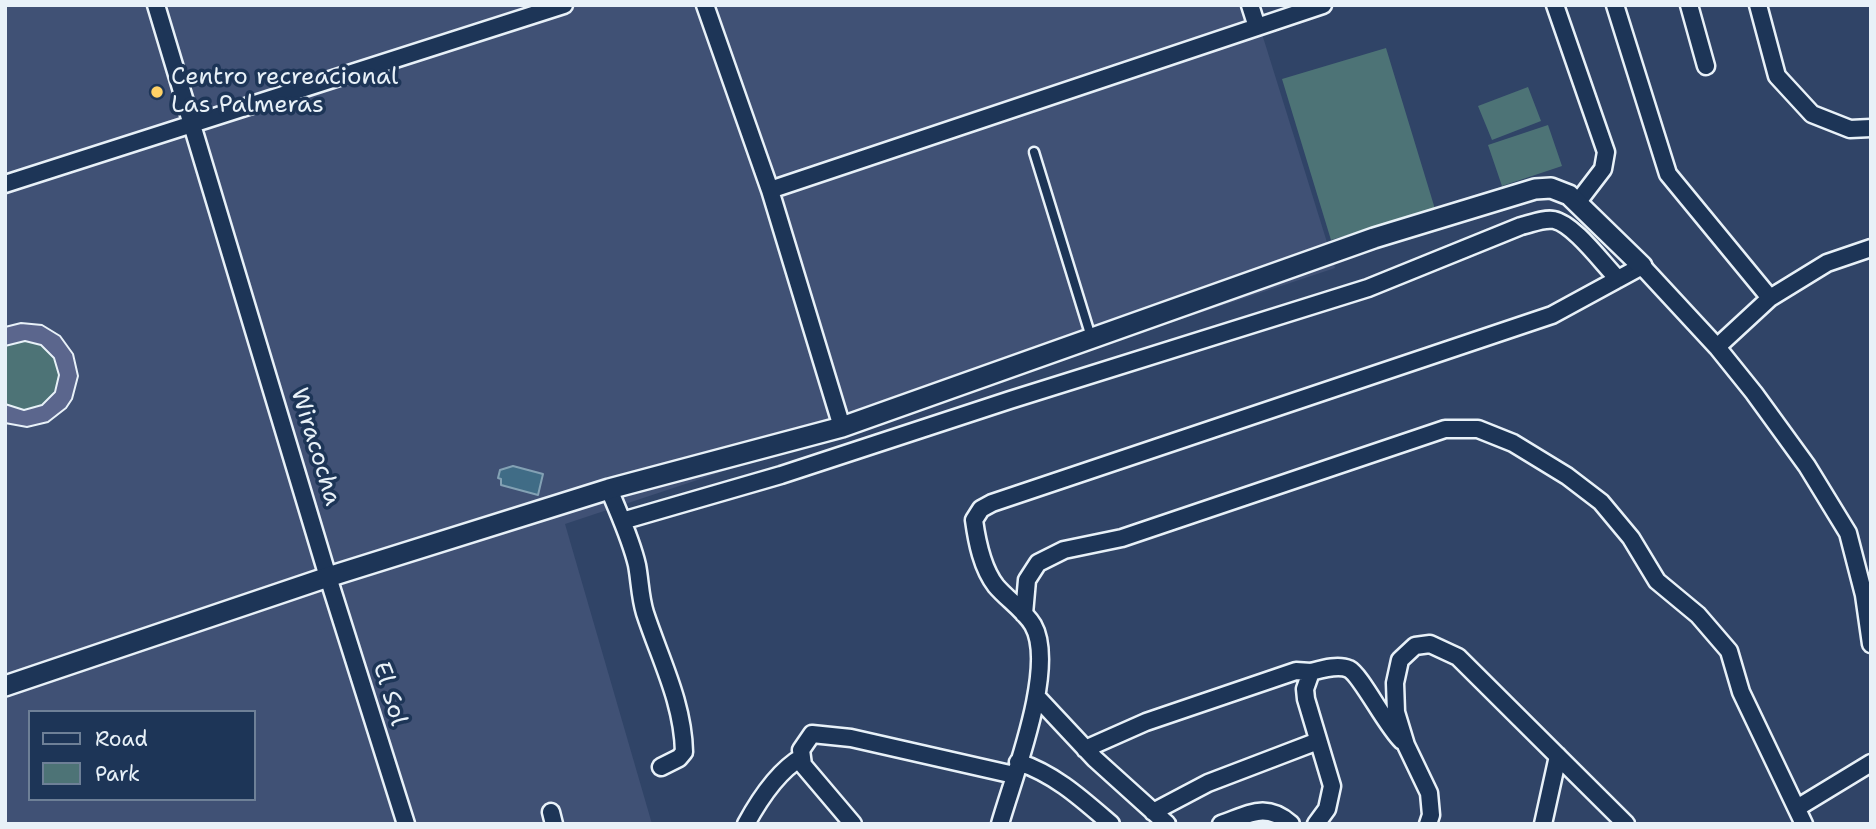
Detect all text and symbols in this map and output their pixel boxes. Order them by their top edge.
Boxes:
place label: Centro recreacional Las Palmeras [171,64,398,120]
marker: Centro recreacional Las Palmeras [149,84,165,100]
street label: Wiracocha [284,385,346,509]
street label: El Sol [366,659,412,729]
legend [28,710,256,801]
text: Road [95,725,148,753]
text: Park [95,760,140,788]

